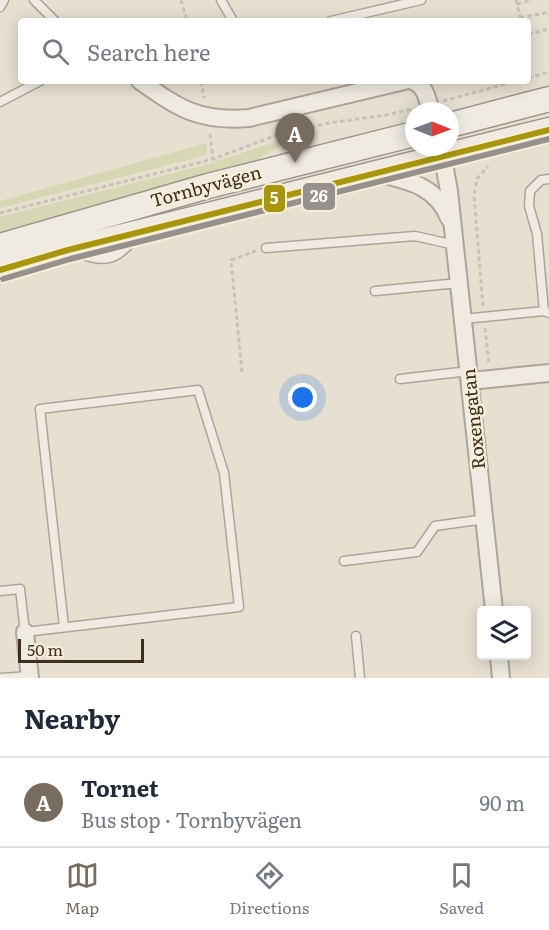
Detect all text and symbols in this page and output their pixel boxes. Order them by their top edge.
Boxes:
search box [18,18,531,84]
icon: search [39,35,72,68]
text: Search here [87,35,210,68]
north arrow [405,102,459,156]
pin: A [276,114,314,163]
street label: Tornbyvägen [147,158,264,213]
line badge: 26 [302,182,336,211]
text: 26 [310,183,328,207]
line badge: 5 [263,184,286,213]
text: 5 [270,185,279,209]
street label: Roxengatan [454,367,491,471]
your location [288,383,317,412]
map controls [477,606,531,660]
button: layers [477,606,531,660]
scale bar [18,636,144,664]
text: 50 m [27,637,63,661]
text: Nearby [24,698,120,737]
text: Tornet [81,771,159,804]
text: A [36,787,51,817]
text: 90 m [480,787,525,817]
text: Bus stop · Tornbyvägen [81,804,302,834]
tab: Map [65,859,99,919]
tab: Directions [229,859,309,919]
tab: Saved [439,859,484,919]

